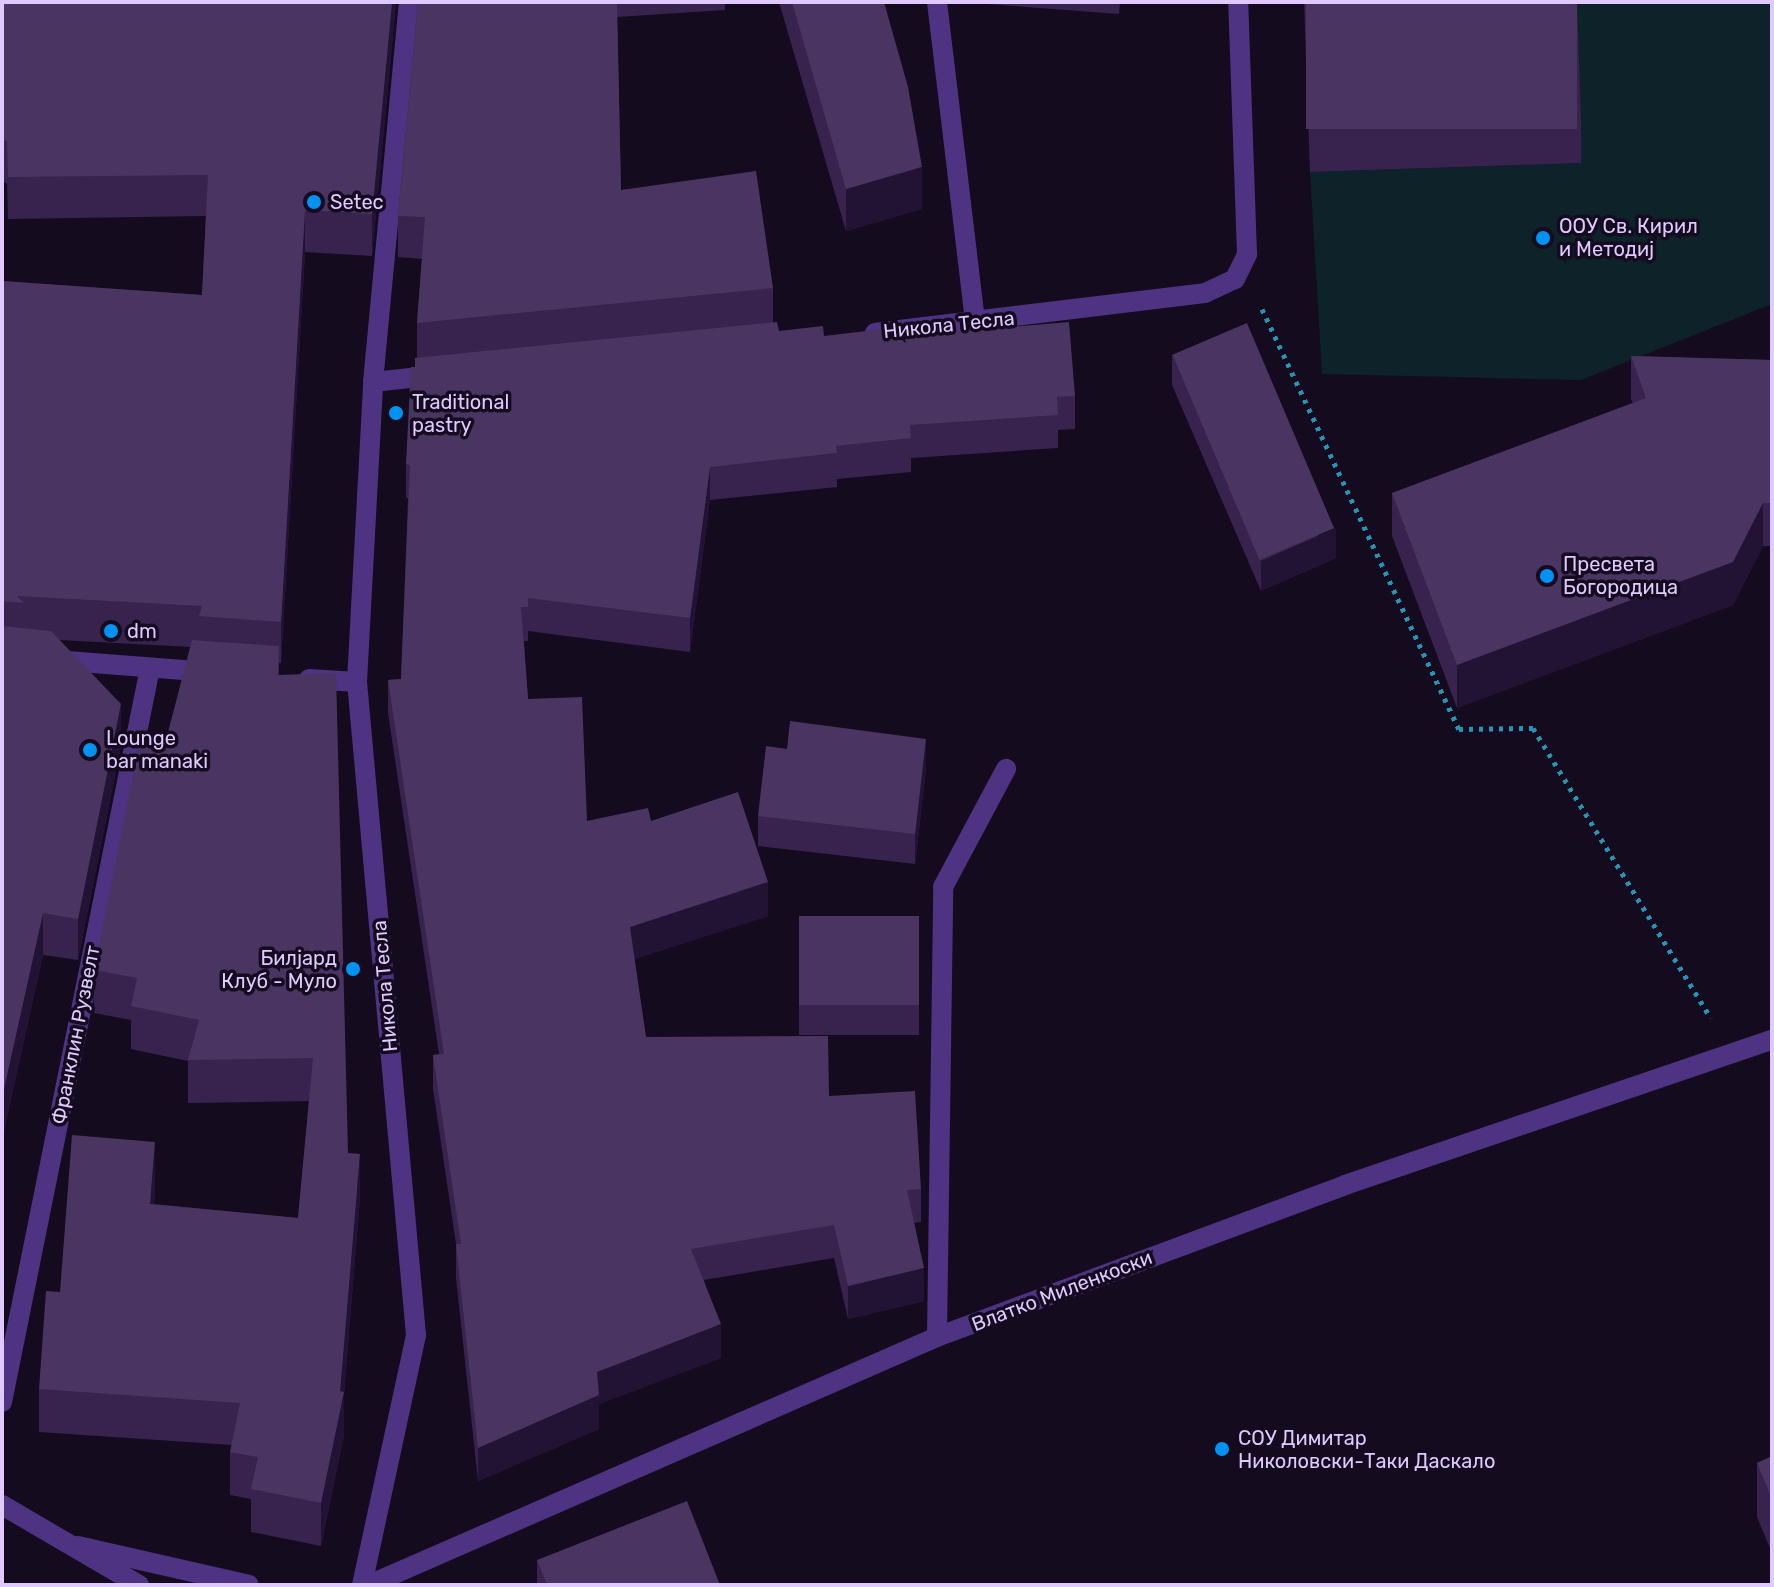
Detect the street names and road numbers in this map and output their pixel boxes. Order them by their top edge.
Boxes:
street label: Никола Тесла [882,306,1016,344]
street label: Никола Тесла [367,919,403,1053]
street label: Франклин Рузвелт [47,943,105,1127]
street label: Влатко Миленкоски [968,1245,1156,1337]

